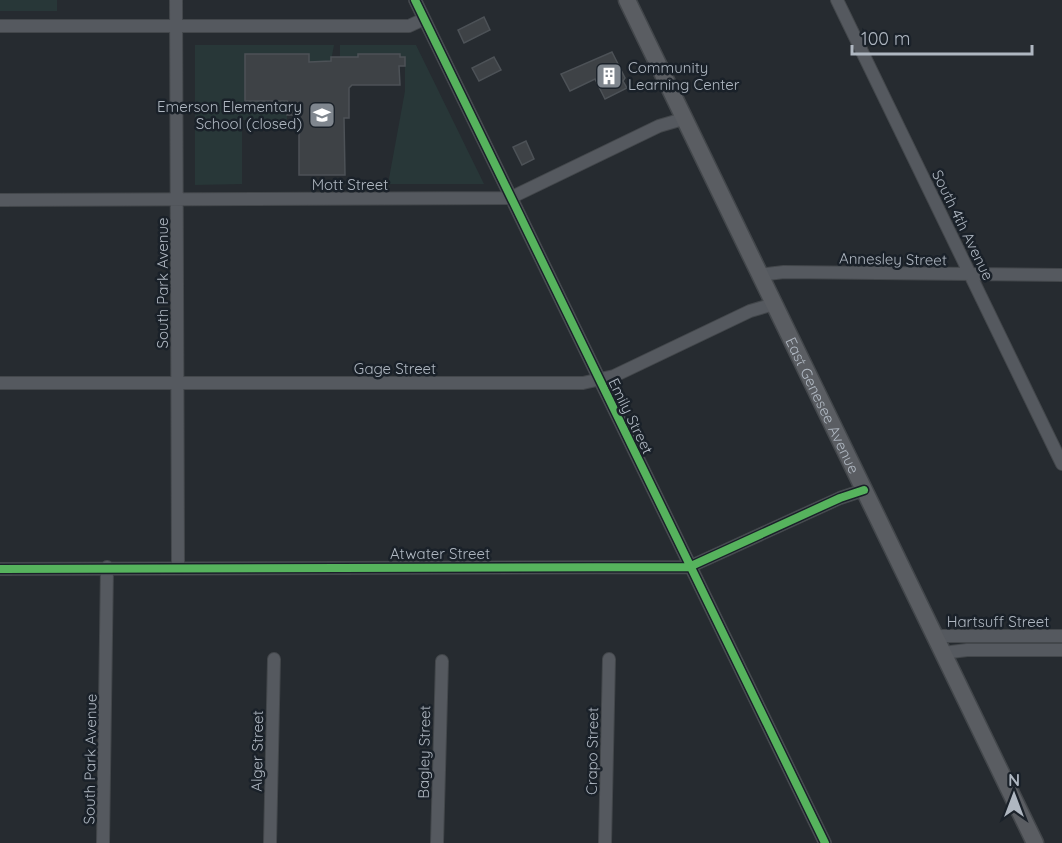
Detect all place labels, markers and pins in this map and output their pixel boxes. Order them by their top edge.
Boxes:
place label: Community Learning Center [628,58,740,94]
building icon: Community Learning Center [594,61,624,91]
place label: Emerson Elementary School (closed) [157,97,302,133]
school or university icon: Emerson Elementary School (closed) [307,100,337,130]

